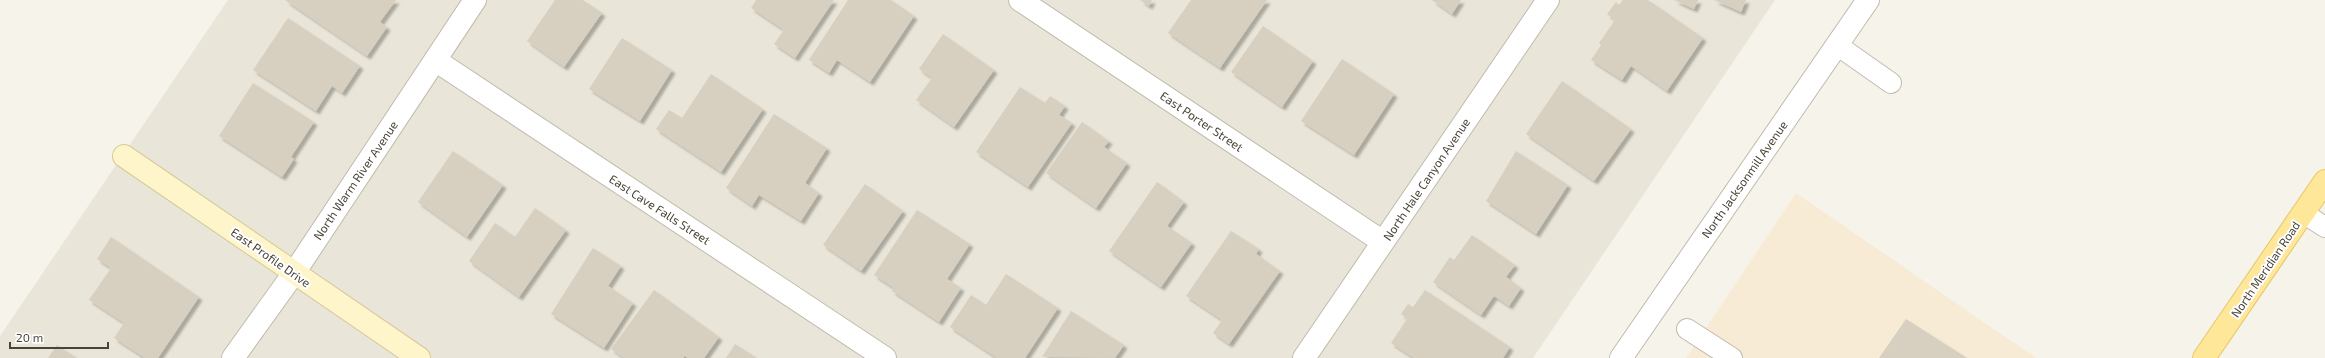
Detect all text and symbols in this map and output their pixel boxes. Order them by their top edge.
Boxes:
street label: East Porter Street [1158,88,1246,154]
street label: North Hale Canyon Avenue [1380,115,1472,243]
street label: North Warm River Avenue [310,118,400,242]
street label: North Jacksonmill Avenue [1698,118,1790,240]
street label: East Cave Falls Street [607,171,713,247]
street label: North Meridian Road [2228,218,2302,320]
street label: East Profile Drive [229,224,313,290]
scale bar [10,324,108,350]
text: 20 m [16,330,43,344]

